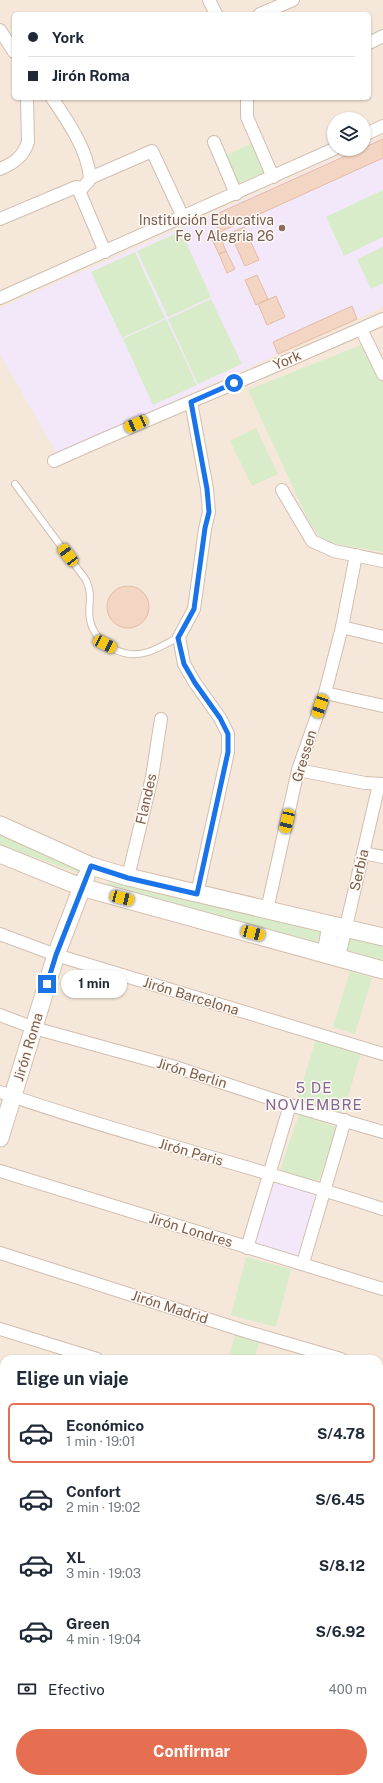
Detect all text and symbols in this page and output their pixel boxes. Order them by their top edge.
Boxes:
text: York [52,29,84,46]
text: Jirón Roma [52,67,130,84]
map controls [327,112,371,156]
button: layers [327,112,371,156]
place label: Institución Educativa Fe Y Alegria 26 [139,212,274,244]
marker: Institución Educativa Fe Y Alegria 26 [277,223,287,233]
street label: York [271,347,304,373]
route start [225,374,243,392]
car [123,414,149,434]
car [56,542,80,568]
car [92,633,118,655]
car [310,693,330,719]
street label: Gressen [289,728,319,784]
street label: Flandes [132,772,160,826]
car [278,808,296,834]
street label: Serbia [346,848,372,892]
car [109,889,135,907]
car [240,924,266,942]
callout: 1 min [61,970,127,998]
street label: Jirón Barcelona [141,974,241,1018]
route end [38,975,56,993]
text: 1 min [78,976,110,991]
street label: Jirón Roma [10,1011,46,1083]
street label: Jirón Berlin [155,1055,229,1091]
district label: 5 DE NOVIEMBRE [265,1079,363,1113]
street label: Jirón Paris [157,1135,225,1169]
street label: Jirón Londres [147,1210,235,1250]
street label: Jirón Madrid [130,1287,210,1327]
text: Elige un viaje [16,1368,129,1389]
icon: car [18,1415,54,1451]
text: Económico [66,1417,144,1434]
text: S/4.78 [317,1425,365,1442]
text: 1 min · 19:01 [66,1434,135,1449]
icon: car [18,1481,54,1517]
text: Confort [66,1483,121,1500]
text: S/6.45 [315,1491,365,1508]
text: 2 min · 19:02 [66,1500,140,1515]
icon: car [18,1547,54,1583]
text: XL [66,1549,85,1566]
text: S/8.12 [319,1557,365,1574]
text: 3 min · 19:03 [66,1566,141,1581]
icon: car [18,1613,54,1649]
text: Green [66,1615,110,1632]
text: S/6.92 [316,1623,365,1640]
text: 4 min · 19:04 [66,1632,141,1647]
icon: cash [16,1678,38,1700]
text: Efectivo [48,1681,105,1698]
text: 400 m [329,1682,367,1697]
button: Confirmar [16,1729,367,1775]

